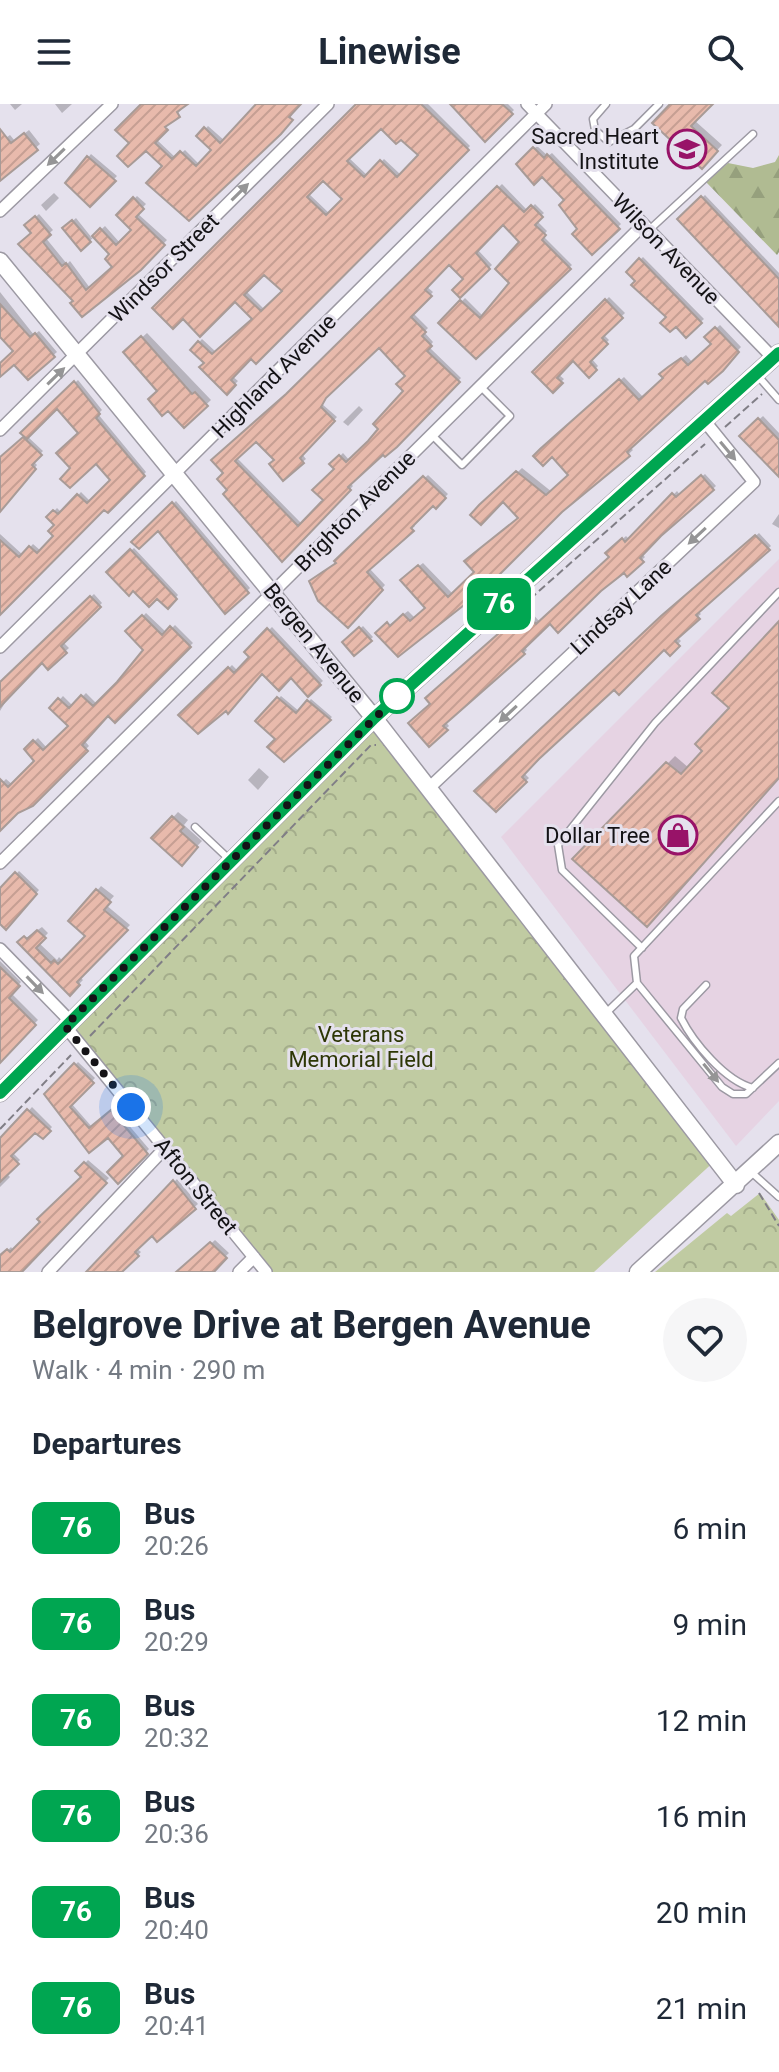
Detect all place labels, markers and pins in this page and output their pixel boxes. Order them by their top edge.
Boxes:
place label: Sacred Heart Institute [531,124,659,174]
school or university icon: Sacred Heart Institute [666,128,708,170]
unlabelled marker [380,679,414,713]
shop icon: Dollar Tree [657,814,699,856]
place label: Dollar Tree [545,823,650,848]

